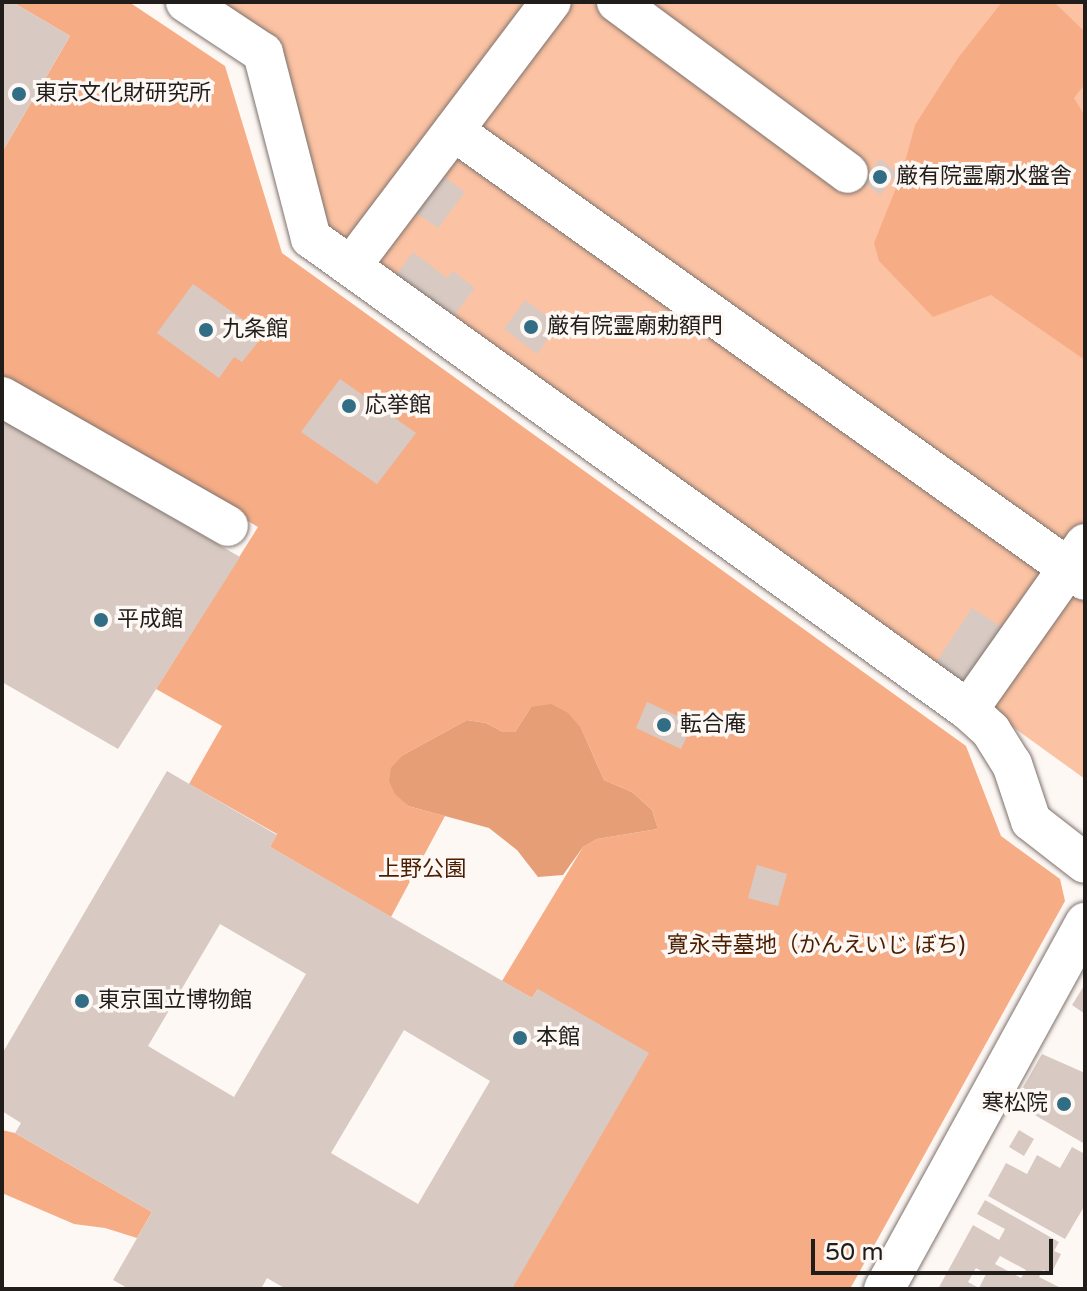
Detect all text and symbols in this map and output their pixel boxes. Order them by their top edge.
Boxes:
place label: 東京文化財研究所 [35,81,211,107]
marker: 東京文化財研究所 [10,85,28,103]
place label: 厳有院霊廟水盤舎 [896,164,1072,190]
marker: 厳有院霊廟水盤舎 [871,168,889,186]
place label: 厳有院霊廟勅額門 [547,314,723,340]
place label: 九条館 [222,317,288,343]
marker: 厳有院霊廟勅額門 [522,318,540,336]
marker: 九条館 [197,321,215,339]
place label: 応挙館 [365,393,431,419]
marker: 応挙館 [340,397,358,415]
place label: 平成館 [117,607,183,633]
marker: 平成館 [92,611,110,629]
place label: 転合庵 [680,712,746,738]
marker: 転合庵 [655,716,673,734]
park label: 上野公園 [378,857,466,883]
park label: 寛永寺墓地（かんえいじ ぼち) [667,933,965,959]
place label: 東京国立博物館 [98,988,252,1014]
marker: 東京国立博物館 [73,992,91,1010]
place label: 本館 [536,1025,580,1051]
marker: 本館 [511,1029,529,1047]
place label: 寒松院 [982,1091,1048,1117]
marker: 寒松院 [1055,1095,1073,1113]
scale bar [815,1223,1057,1273]
text: 50 m [825,1238,883,1267]

